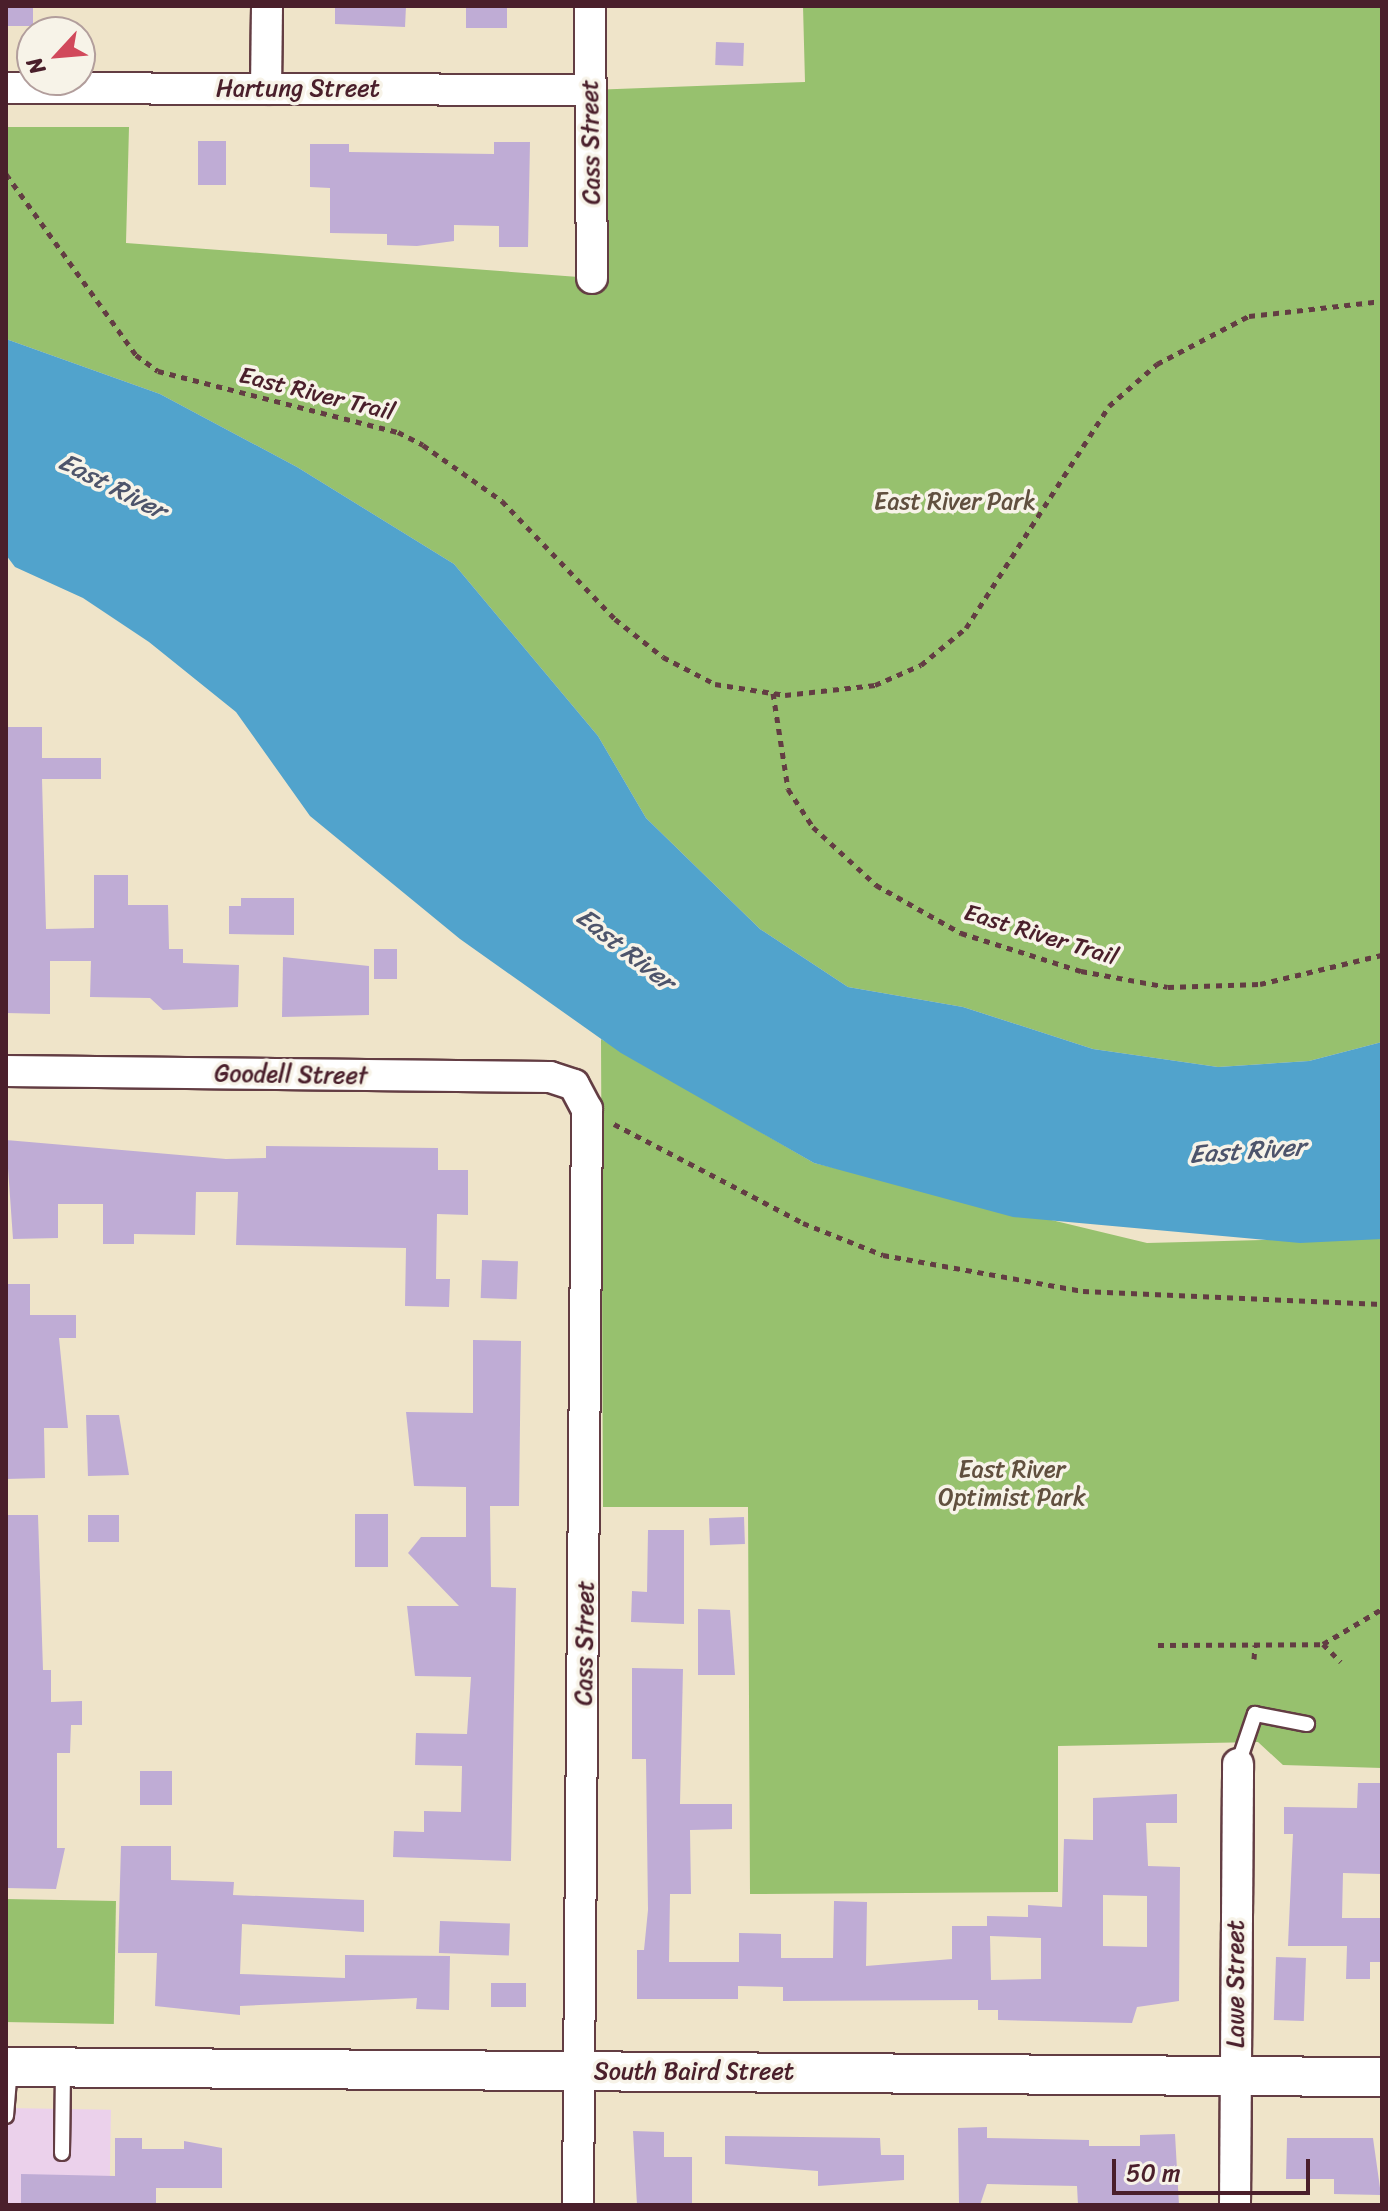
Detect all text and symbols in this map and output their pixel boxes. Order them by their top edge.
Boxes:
north arrow [16,16,96,96]
text: N [15,50,57,81]
street label: Hartung Street [216,75,380,103]
street label: Cass Street [576,79,606,205]
street label: East River Trail [236,361,398,427]
water label: East River [53,446,171,526]
park label: East River Park [873,488,1037,516]
street label: East River Trail [960,898,1122,972]
water label: East River [569,901,681,997]
street label: Goodell Street [214,1059,368,1091]
water label: East River [1188,1131,1306,1171]
park label: East River Optimist Park [938,1456,1086,1512]
street label: Cass Street [570,1580,600,1706]
street label: Lawe Street [1222,1920,1250,2048]
street label: South Baird Street [593,2058,795,2086]
scale bar [1116,2143,1314,2193]
text: 50 m [1126,2152,1181,2194]

